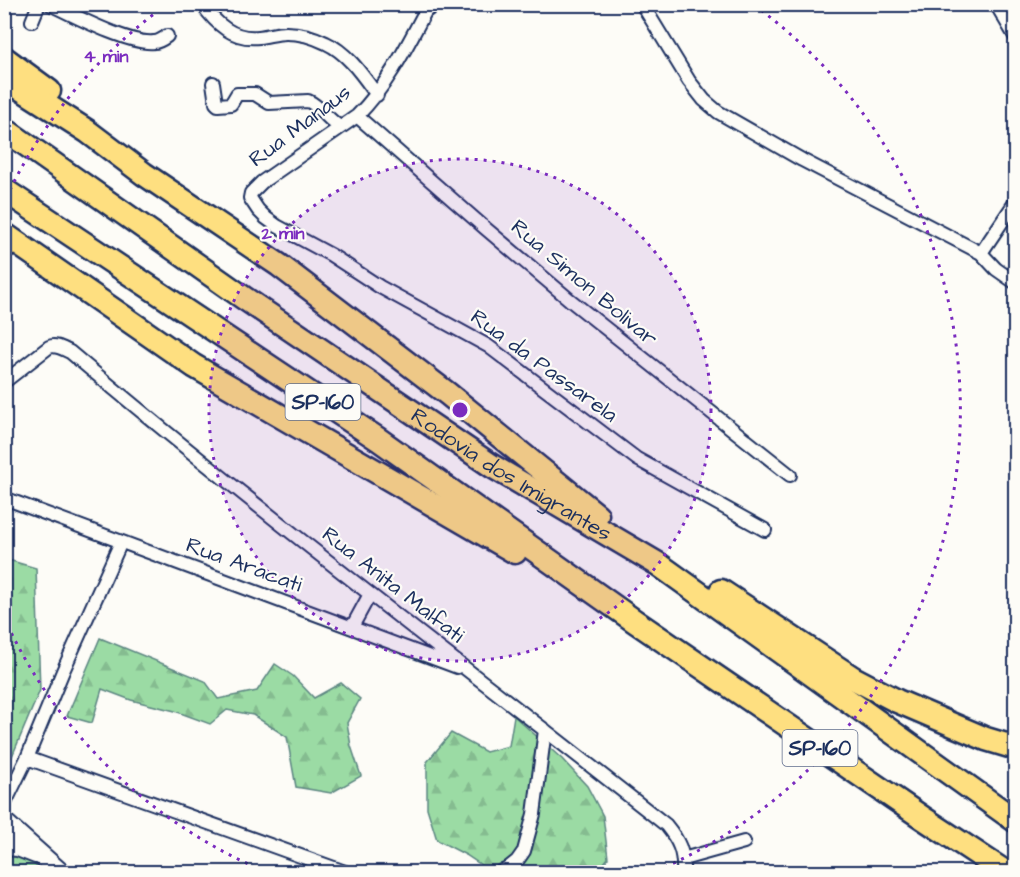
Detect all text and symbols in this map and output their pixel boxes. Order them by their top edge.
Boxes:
text: 4 min [83,44,129,69]
street label: Rua Manaus [242,77,358,175]
street label: Rua Simon Bolivar [504,212,664,354]
text: 2 min [260,221,305,246]
street label: Rua da Passarela [464,302,624,430]
road number: SP-160 [286,384,360,420]
street label: Rodovia dos Imigrantes [405,400,618,549]
centre of rings [450,400,470,420]
street label: Rua Anita Malfati [315,519,471,651]
street label: Rua Aracati [182,530,306,600]
road number: SP-160 [782,730,858,766]

